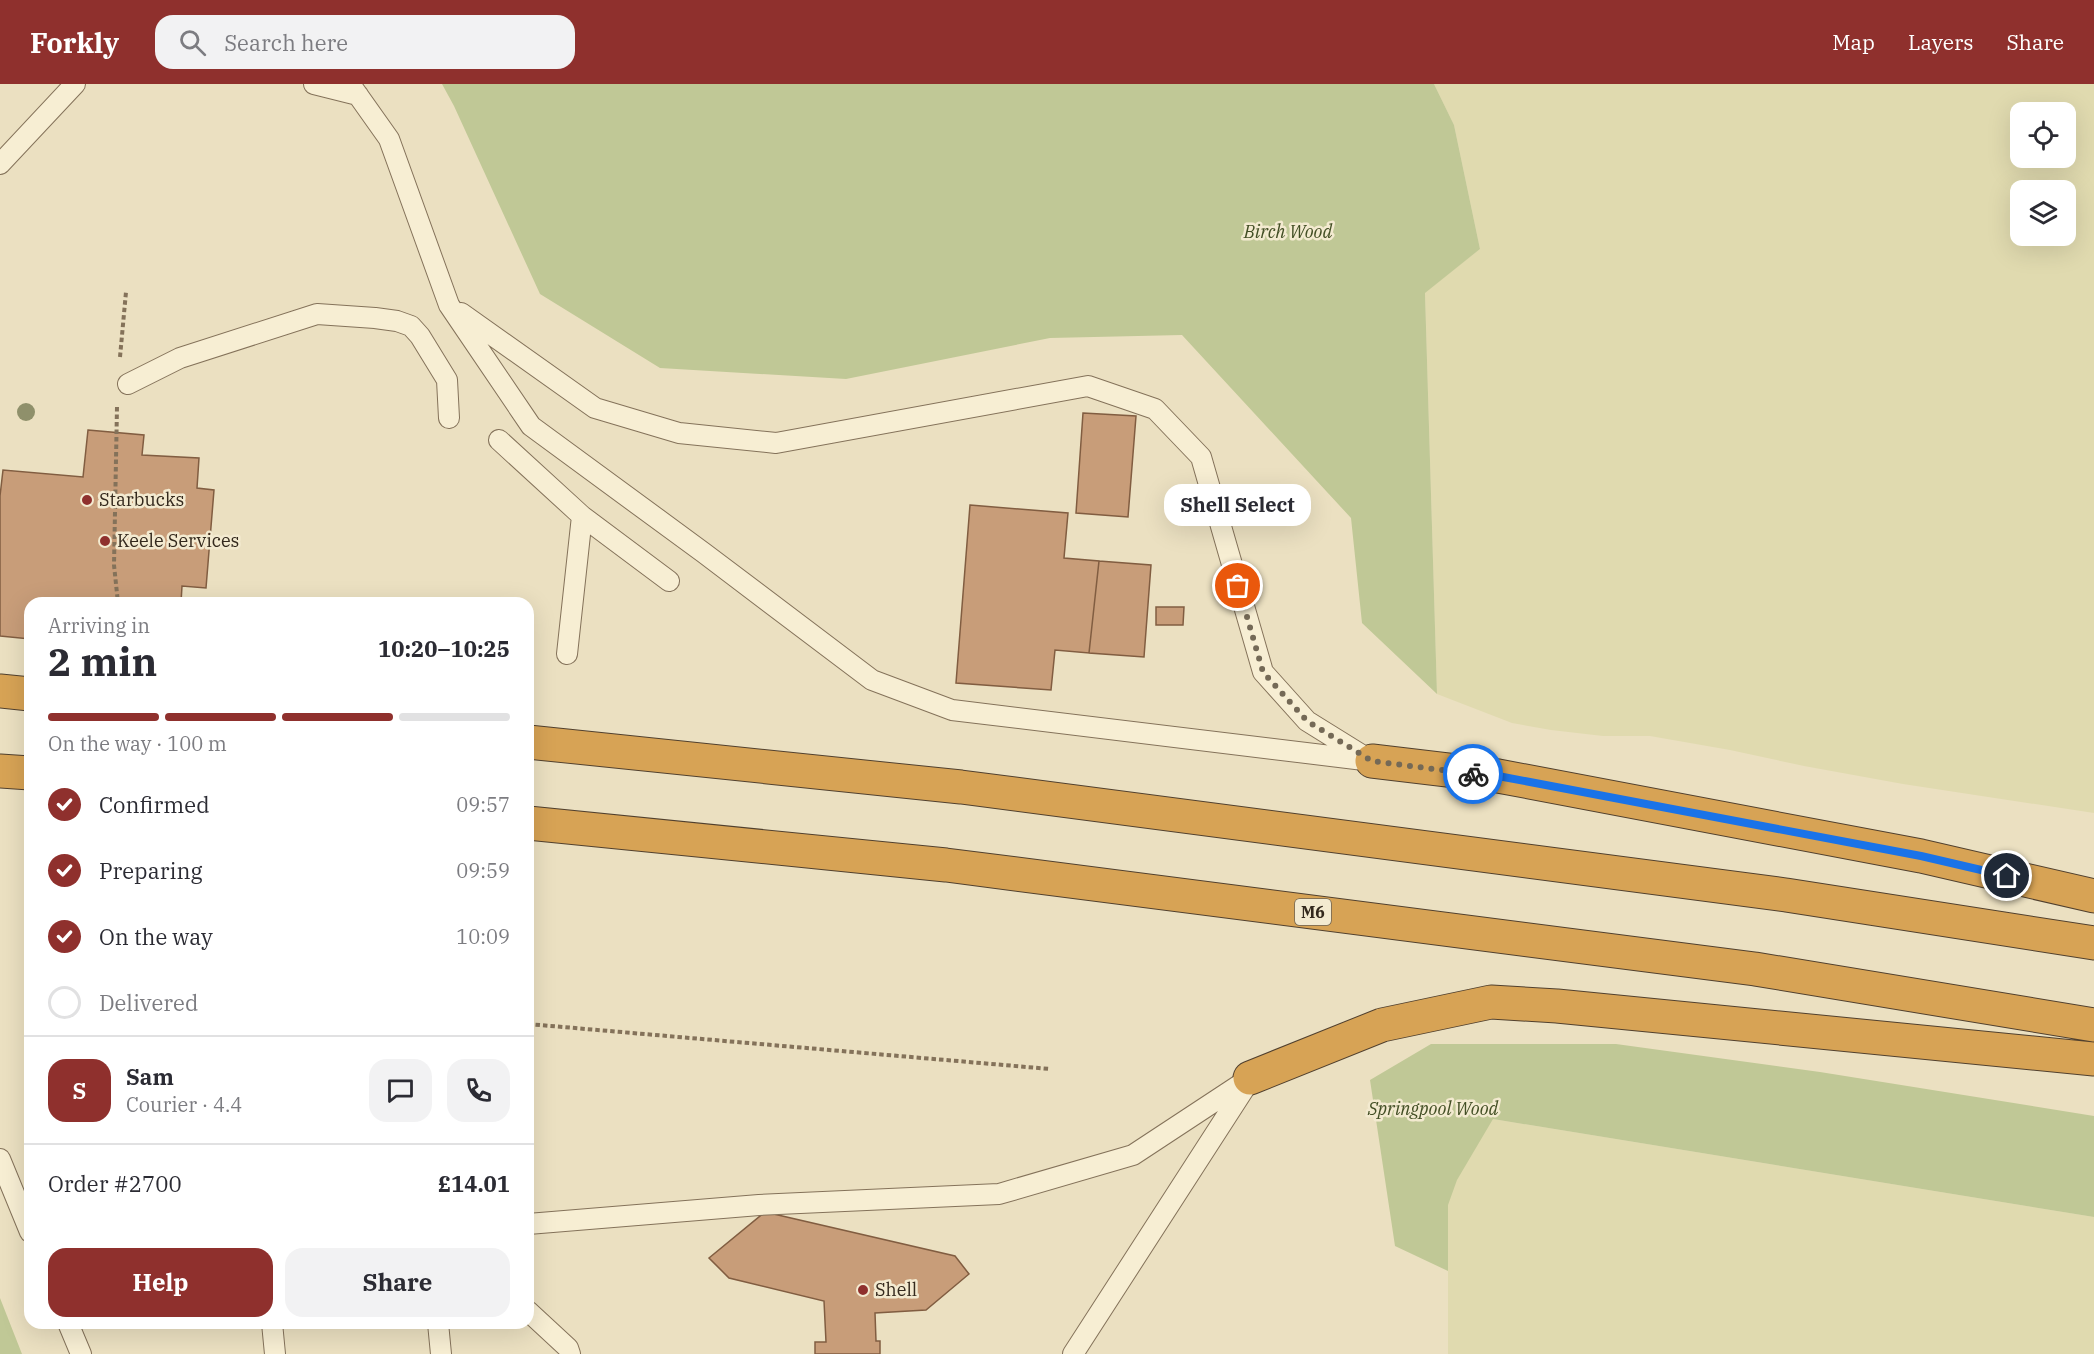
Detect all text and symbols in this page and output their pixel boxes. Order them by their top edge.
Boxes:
search box [155,15,575,69]
text: Forkly [30,24,119,61]
icon: search [176,26,209,59]
text: Search here [224,28,348,57]
text: Map [1832,28,1875,56]
text: Layers [1908,28,1974,56]
text: Share [2007,28,2064,56]
map controls [2010,102,2076,246]
button: locate [2010,102,2076,168]
button: layers [2010,180,2076,246]
park label: Birch Wood [1243,220,1333,243]
callout: Shell Select [1164,484,1312,526]
place label: Starbucks [99,488,184,511]
text: Shell Select [1180,491,1295,518]
marker: Starbucks [80,493,94,507]
place label: Keele Services [117,529,239,552]
marker: Keele Services [98,534,112,548]
pin [1212,560,1263,611]
icon: bag [1221,569,1254,602]
text: Arriving in [48,612,150,639]
text: 10:20–10:25 [378,634,510,663]
text: 2 min [48,636,157,687]
text: On the way · 100 m [48,730,227,757]
courier [1443,744,1503,804]
icon: bike [1457,758,1490,791]
icon: check [48,788,81,821]
text: Confirmed [99,790,210,819]
text: 09:57 [456,791,510,818]
pin [1981,850,2032,901]
icon: check [48,854,81,887]
text: Preparing [99,856,203,885]
text: 09:59 [456,857,510,884]
icon: home [1990,859,2023,892]
road number: M6 [1295,899,1331,925]
icon: check [48,920,81,953]
text: On the way [99,922,213,951]
text: 10:09 [456,923,510,950]
text: Delivered [99,988,198,1017]
button: chat [369,1059,432,1122]
button: phone [447,1059,510,1122]
text: Sam [126,1062,174,1091]
text: S [73,1076,86,1105]
text: Courier · 4.4 [126,1091,242,1118]
park label: Springpool Wood [1367,1097,1499,1120]
text: Order #2700 [48,1169,182,1198]
text: £14.01 [438,1169,510,1198]
button: Help [48,1248,273,1317]
button: Share [285,1248,510,1317]
place label: Shell [875,1278,917,1301]
marker: Shell [856,1283,870,1297]

